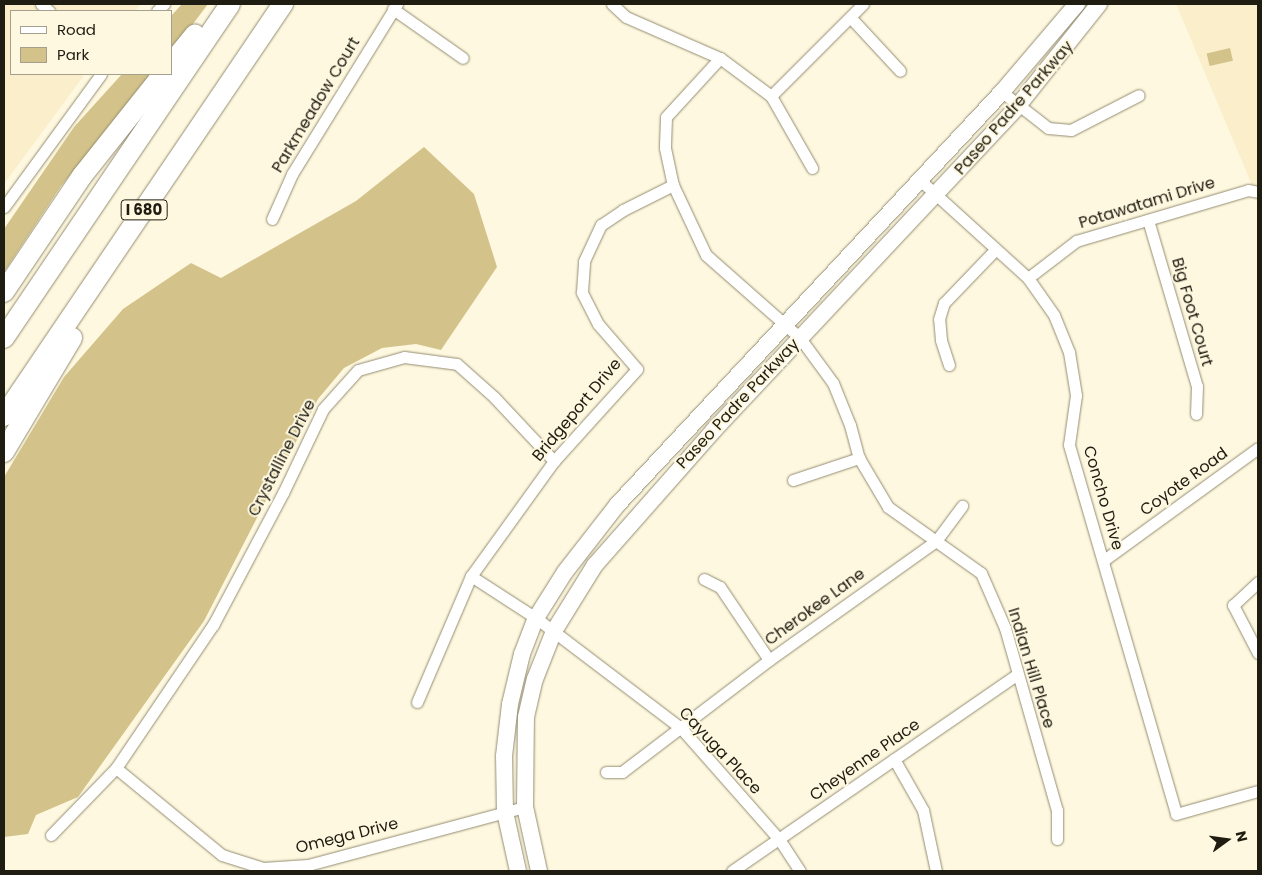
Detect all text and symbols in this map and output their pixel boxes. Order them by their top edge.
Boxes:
legend [10,10,172,75]
text: Road [57,19,96,40]
street label: Parkmeadow Court [268,34,364,176]
street label: Paseo Padre Parkway [951,37,1077,179]
text: Park [57,44,89,65]
street label: Potawatami Drive [1077,173,1217,233]
road number: I 680 [120,198,168,222]
street label: Big Foot Court [1167,255,1217,369]
street label: Paseo Padre Parkway [673,335,803,473]
street label: Bridgeport Drive [528,355,626,465]
street label: Crystalline Drive [244,396,320,520]
street label: Concho Drive [1079,444,1127,552]
street label: Coyote Road [1137,444,1231,520]
street label: Cherokee Lane [761,564,869,650]
street label: Indian Hill Place [1004,605,1058,731]
street label: Cayuga Place [675,704,765,798]
street label: Cheyenne Place [806,715,924,805]
street label: Omega Drive [294,814,400,858]
north arrow [1202,815,1252,865]
text: N [1231,829,1253,844]

